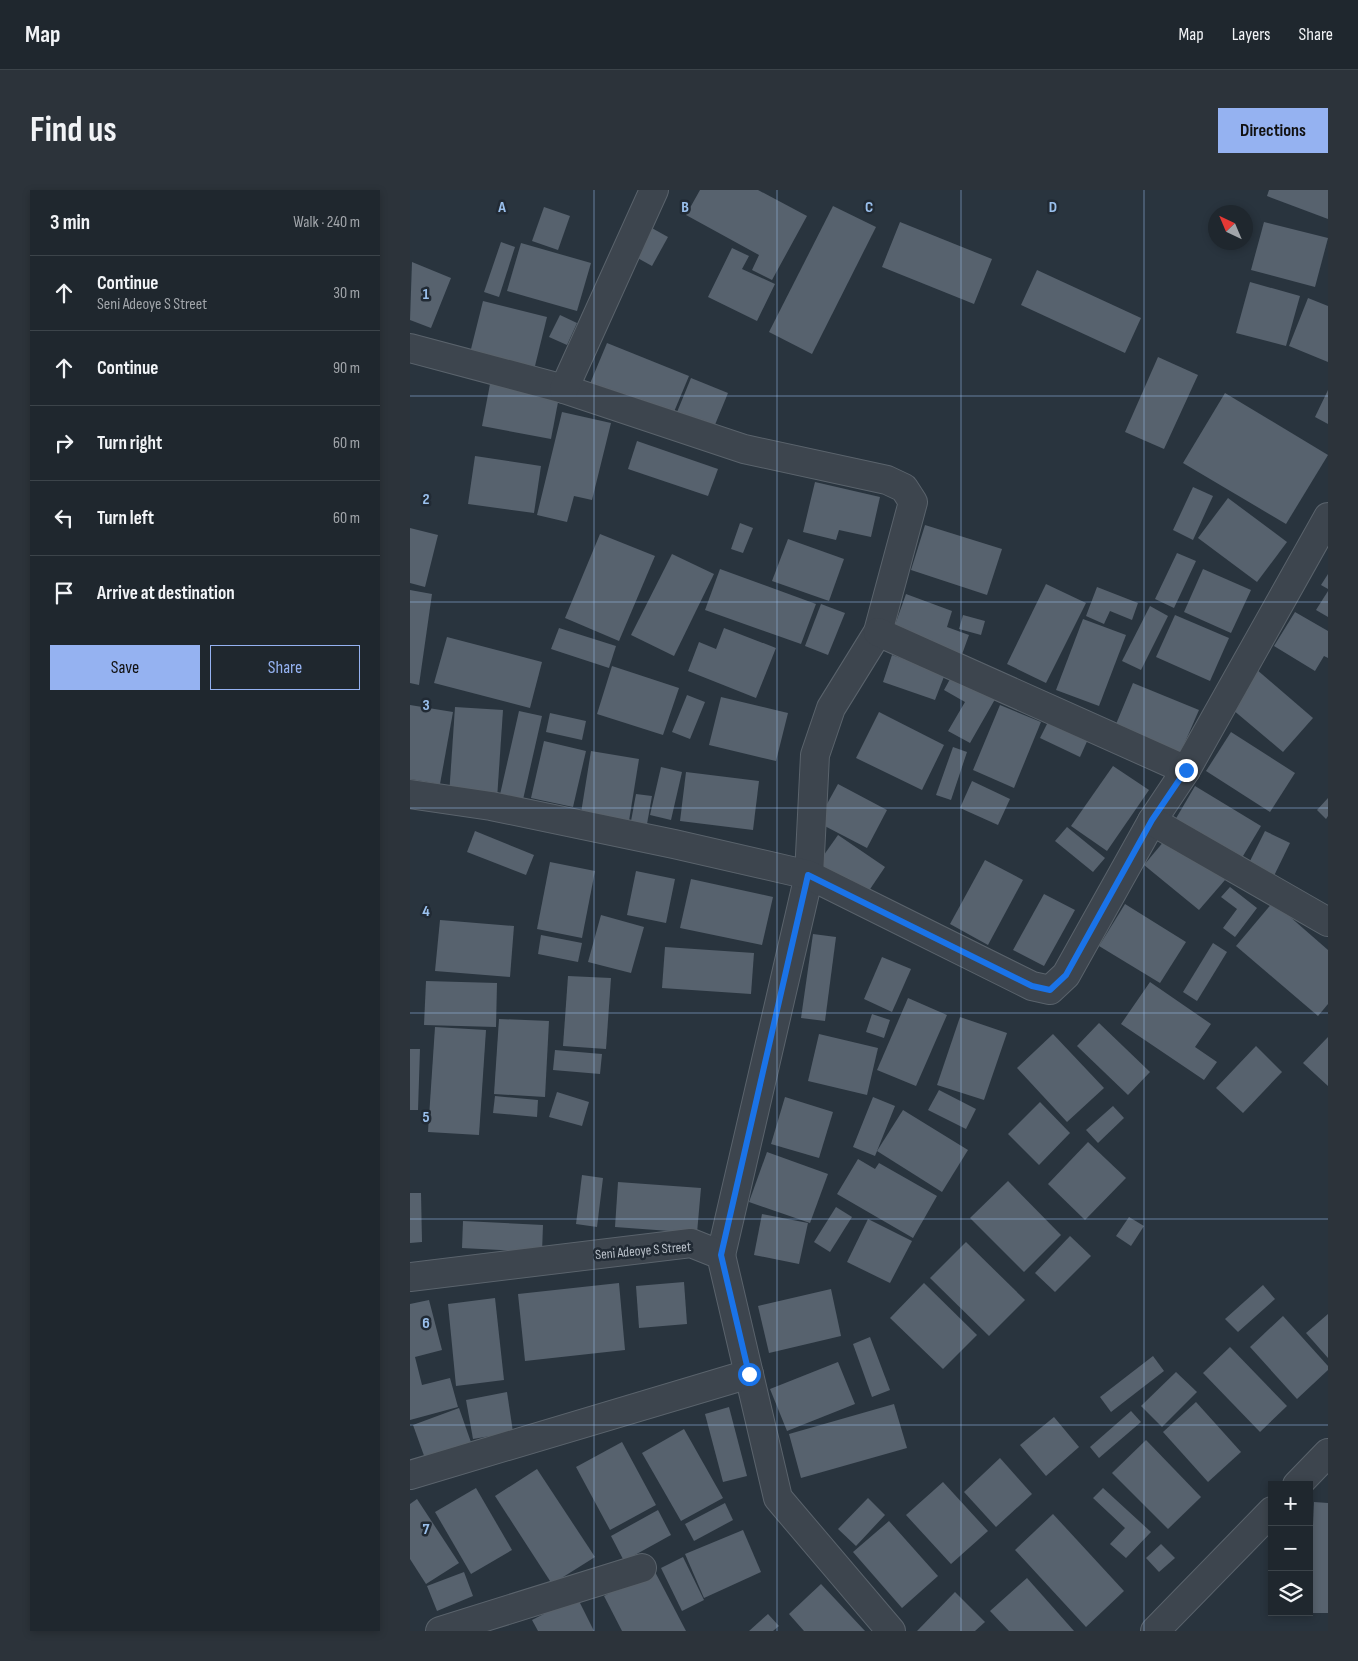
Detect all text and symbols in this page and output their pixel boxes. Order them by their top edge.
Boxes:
text: Map [25,20,60,49]
text: Map [1179,24,1204,45]
text: Layers [1232,24,1271,45]
text: Share [1299,24,1333,45]
button: Directions [1218,108,1328,153]
text: Find us [30,109,117,152]
text: A [497,198,506,217]
text: B [681,198,689,217]
text: C [865,198,873,217]
text: D [1049,198,1057,217]
north arrow [1208,205,1253,250]
text: 3 min [50,210,90,235]
text: Walk · 240 m [293,213,360,232]
text: Continue [97,272,158,295]
icon: ahead [50,279,78,307]
text: 30 m [333,284,360,303]
text: 1 [423,285,430,304]
text: Seni Adeoye S Street [97,295,207,314]
icon: ahead [50,354,78,382]
text: Continue [97,357,158,380]
text: 90 m [333,359,360,378]
icon: right [50,429,78,457]
text: Turn right [97,432,162,455]
text: 60 m [333,434,360,453]
text: 2 [422,490,430,509]
icon: left [50,504,78,532]
text: Turn left [97,507,154,530]
text: 60 m [333,509,360,528]
icon: arrive [50,579,78,607]
text: Arrive at destination [97,582,235,605]
button: Save [50,645,200,690]
button: Share [210,645,360,690]
text: 3 [422,696,430,715]
route end [1175,759,1198,782]
text: 4 [422,902,430,921]
text: 5 [422,1108,430,1127]
street label: Seni Adeoye S Street [594,1238,692,1263]
text: 6 [422,1314,430,1333]
route start [738,1363,761,1386]
map controls [1268,1481,1313,1616]
button: + [1268,1481,1313,1526]
text: 7 [423,1520,430,1539]
button: − [1268,1526,1313,1571]
button: layers [1268,1571,1313,1616]

